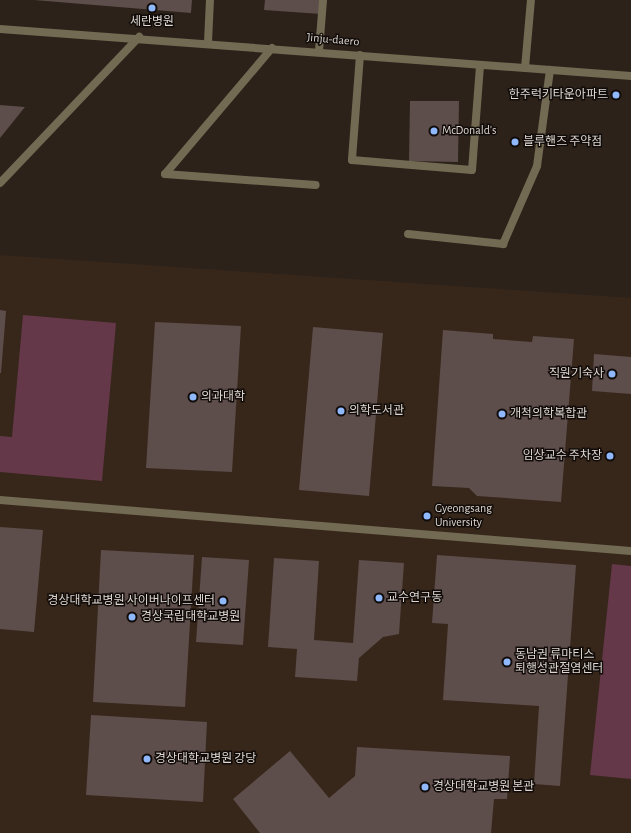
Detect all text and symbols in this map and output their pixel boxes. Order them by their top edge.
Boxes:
marker: 세란병원 [147,3,157,13]
place label: 세란병원 [130,15,174,29]
street label: Jinju-daero [306,31,360,49]
place label: 한주럭키타운아파트 [509,88,608,102]
marker: 한주럭키타운아파트 [611,90,621,100]
place label: McDonald's [442,124,496,138]
marker: McDonald's [429,126,439,136]
place label: 블루핸즈 주약점 [523,135,602,149]
marker: 블루핸즈 주약점 [510,137,520,147]
place label: 직원기숙사 [549,367,604,381]
marker: 직원기숙사 [607,369,617,379]
place label: 의과대학 [201,390,245,404]
marker: 의과대학 [188,392,198,402]
place label: 의학도서관 [349,404,404,418]
marker: 의학도서관 [336,406,346,416]
place label: 개척의학복합관 [510,407,587,421]
marker: 개척의학복합관 [497,409,507,419]
place label: 임상교수 주차장 [523,449,602,463]
marker: 임상교수 주차장 [605,451,615,461]
place label: Gyeongsang University [435,502,492,530]
marker: Gyeongsang University [422,511,432,521]
place label: 교수연구동 [387,591,442,605]
marker: 교수연구동 [374,593,384,603]
place label: 경상대학교병원 사이버나이프센터 [47,594,215,608]
marker: 경상대학교병원 사이버나이프센터 [218,596,228,606]
place label: 경상국립대학교병원 [141,610,240,624]
marker: 경상국립대학교병원 [126,611,138,623]
place label: 동남권 류마티스 퇴행성관절염센터 [515,648,603,676]
marker: 동남권 류마티스 퇴행성관절염센터 [502,657,512,667]
place label: 경상대학교병원 강당 [155,752,256,766]
marker: 경상대학교병원 강당 [142,754,152,764]
place label: 경상대학교병원 본관 [433,780,534,794]
marker: 경상대학교병원 본관 [420,782,430,792]

